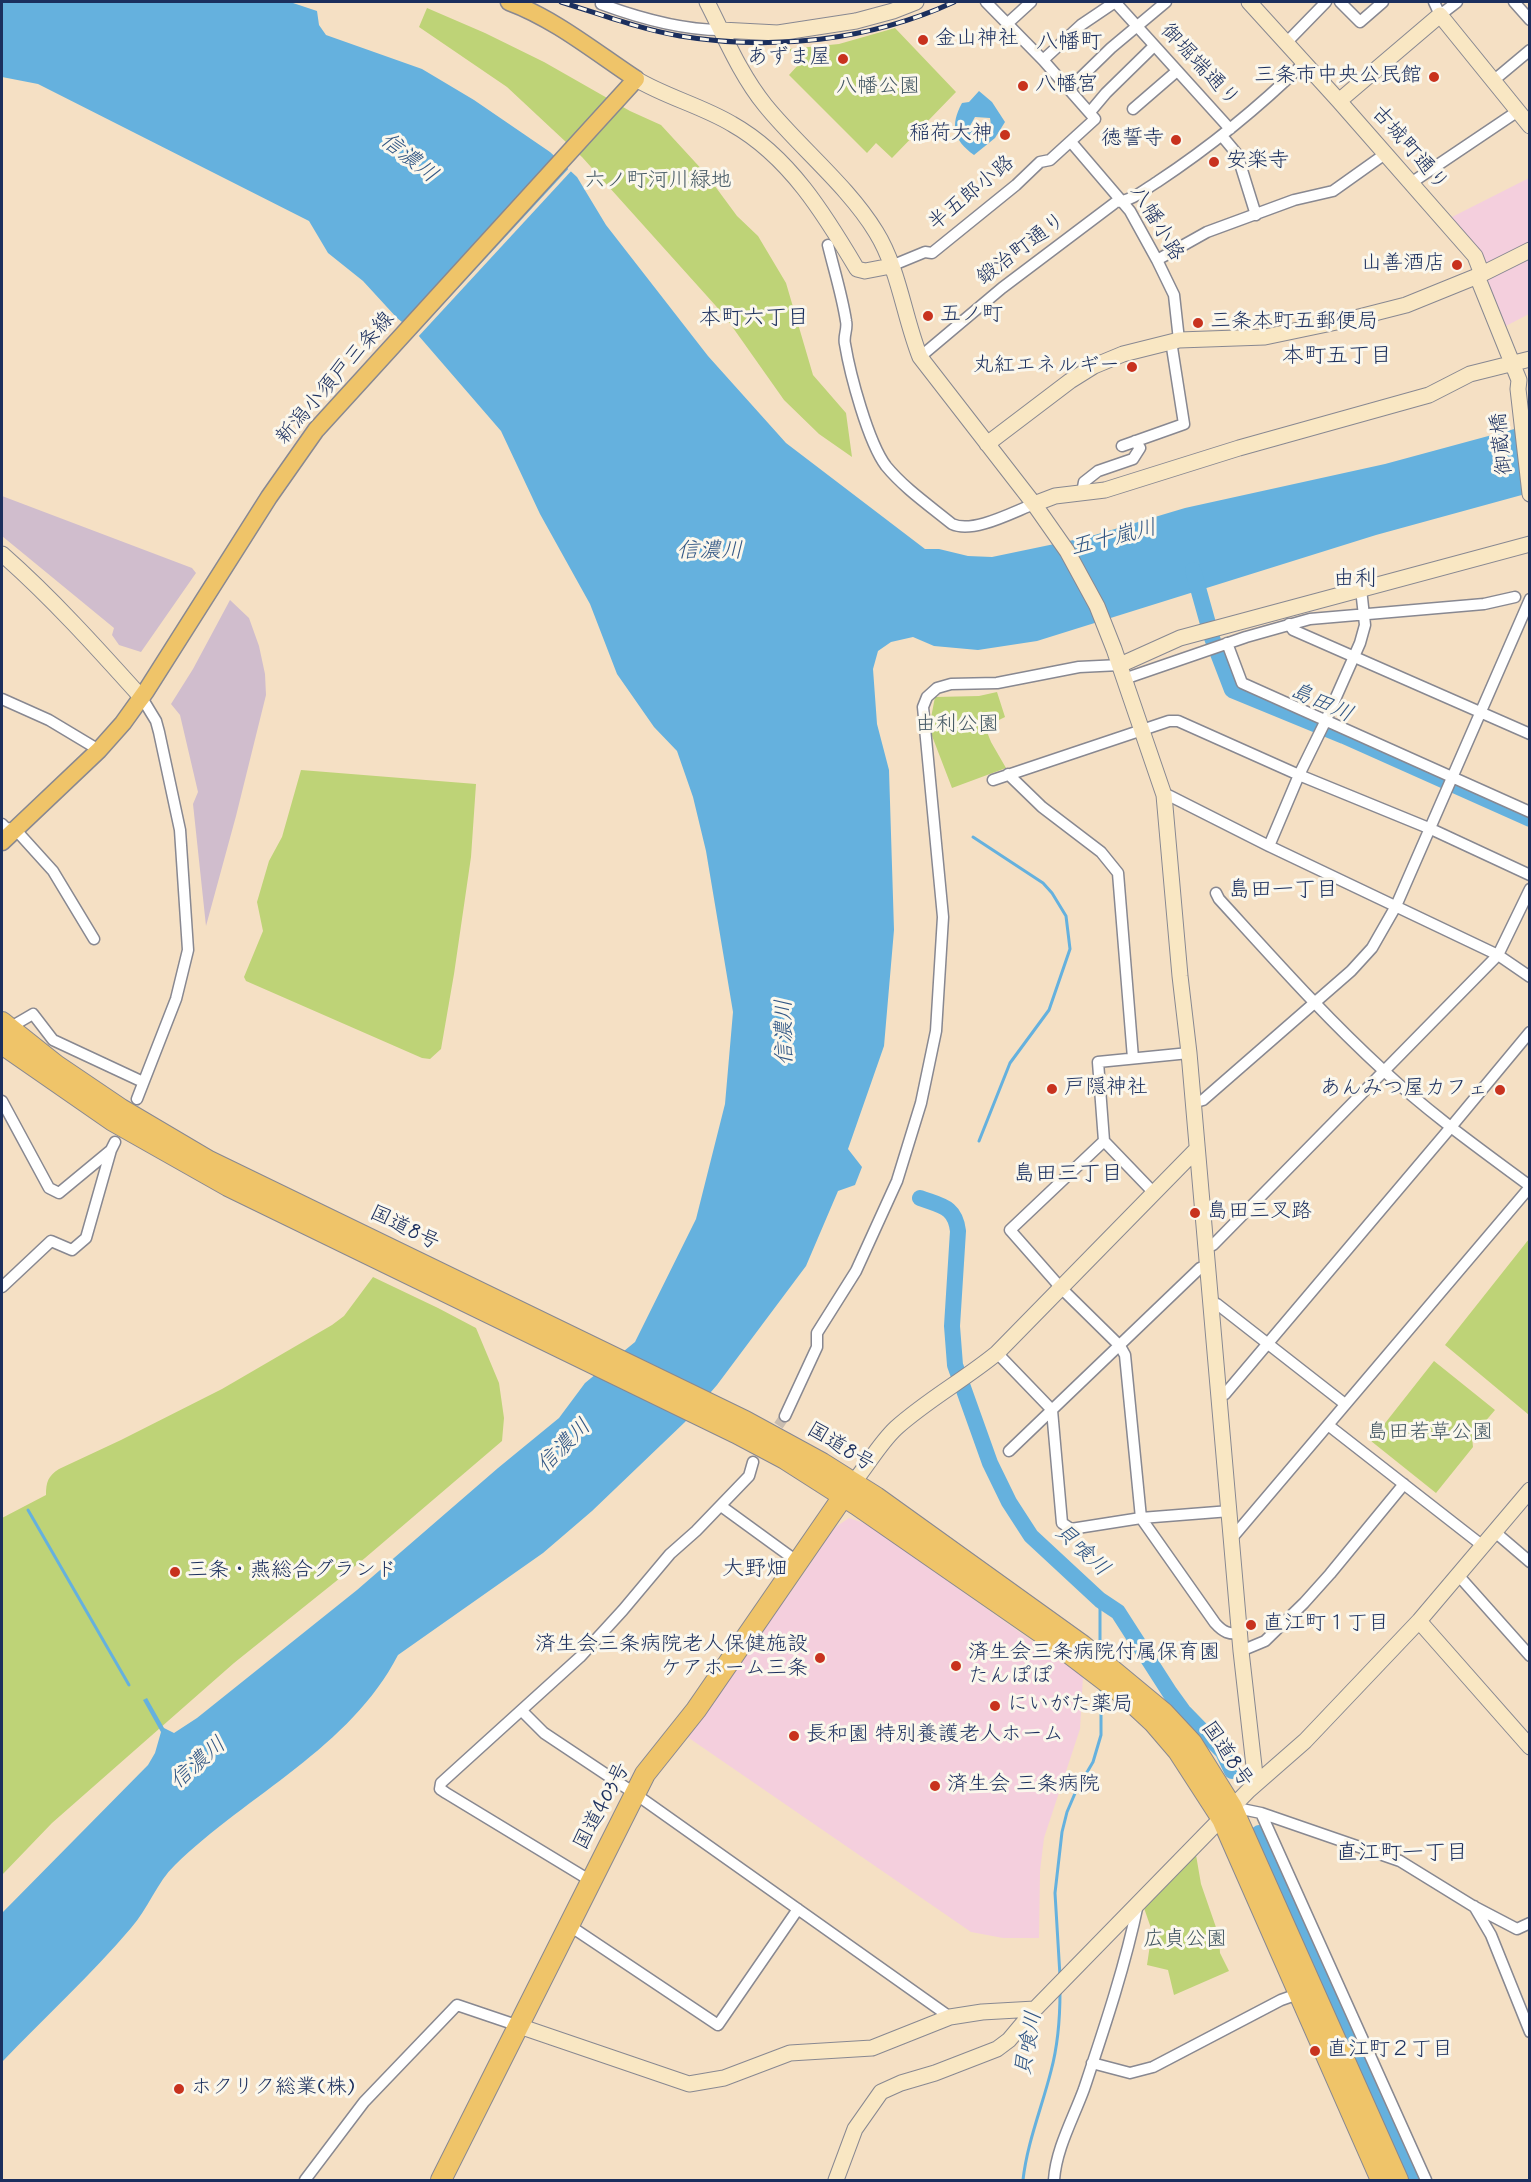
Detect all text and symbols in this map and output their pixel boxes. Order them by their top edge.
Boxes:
street label: 御堀端通り [1154,19,1244,113]
place label: 金山神社 [935,27,1019,53]
district label: 八幡町 [1036,30,1102,56]
marker: 金山神社 [916,33,930,47]
place label: あずま屋 [747,46,831,72]
marker: あずま屋 [836,52,850,66]
place label: 三条市中央公民館 [1254,64,1422,90]
marker: 三条市中央公民館 [1427,70,1441,84]
place label: 八幡宮 [1035,73,1098,99]
park label: 八幡公園 [836,75,920,101]
marker: 八幡宮 [1016,79,1030,93]
street label: 古城町通り [1365,101,1453,197]
place label: 稲荷大神 [909,122,993,148]
place label: 徳誓寺 [1101,127,1164,153]
water label: 信濃川 [374,128,442,190]
marker: 稲荷大神 [998,128,1012,142]
marker: 徳誓寺 [1169,133,1183,147]
place label: 安楽寺 [1226,149,1289,175]
street label: 半五郎小路 [924,151,1020,237]
marker: 安楽寺 [1207,155,1221,169]
park label: 六ノ町河川緑地 [585,169,731,195]
street label: 八幡小路 [1124,182,1188,266]
street label: 鍛治町通り [972,208,1072,292]
place label: 山善酒店 [1361,252,1445,278]
marker: 山善酒店 [1450,258,1464,272]
place label: 五ノ町 [940,303,1003,329]
district label: 本町六丁目 [699,306,809,332]
street label: 新潟小須戸三条線 [271,307,401,451]
marker: 五ノ町 [921,309,935,323]
place label: 三条本町五郵便局 [1210,310,1378,336]
marker: 三条本町五郵便局 [1191,316,1205,330]
district label: 本町五丁目 [1282,344,1392,370]
place label: 丸紅エネルギー [973,354,1120,380]
marker: 丸紅エネルギー [1125,360,1139,374]
street label: 御蔵橋 [1487,411,1519,477]
water label: 五十嵐川 [1068,516,1160,562]
water label: 信濃川 [677,539,743,565]
district label: 由利 [1333,567,1377,593]
water label: 島田川 [1285,679,1357,729]
park label: 由利公園 [915,713,999,739]
district label: 島田一丁目 [1228,878,1338,904]
water label: 信濃川 [772,999,800,1065]
place label: 戸隠神社 [1064,1076,1148,1102]
place label: あんみつ屋カフェ [1320,1077,1488,1103]
marker: 戸隠神社 [1045,1082,1059,1096]
marker: あんみつ屋カフェ [1493,1083,1507,1097]
district label: 島田三丁目 [1013,1162,1123,1188]
place label: 島田三叉路 [1207,1200,1312,1226]
street label: 国道8号 [365,1201,443,1257]
marker: 島田三叉路 [1188,1206,1202,1220]
water label: 信濃川 [532,1414,598,1480]
street label: 国道8号 [801,1418,879,1478]
park label: 島田若草公園 [1367,1421,1493,1447]
water label: 貝喰川 [1048,1519,1114,1583]
district label: 大野畑 [722,1557,788,1583]
place label: 三条・燕総合グランド [187,1559,397,1585]
marker: 三条・燕総合グランド [168,1565,182,1579]
place label: 直江町１丁目 [1263,1612,1389,1638]
marker: 直江町１丁目 [1244,1618,1258,1632]
place label: 済生会三条病院老人保健施設 ケアホーム三条 [535,1633,808,1683]
place label: 済生会三条病院付属保育園 たんぽぽ [968,1641,1220,1691]
marker: 済生会三条病院老人保健施設 ケアホーム三条 [813,1651,827,1665]
marker: 済生会三条病院付属保育園 たんぽぽ [949,1659,963,1673]
place label: にいがた薬局 [1007,1693,1133,1719]
marker: にいがた薬局 [988,1699,1002,1713]
street label: 国道8号 [1195,1717,1257,1793]
place label: 長和園 特別養護老人ホーム [806,1723,1064,1749]
marker: 長和園 特別養護老人ホーム [787,1729,801,1743]
water label: 信濃川 [165,1732,233,1796]
street label: 国道403号 [569,1759,637,1855]
place label: 済生会 三条病院 [947,1773,1100,1799]
marker: 済生会 三条病院 [928,1779,942,1793]
district label: 直江町一丁目 [1336,1841,1468,1867]
park label: 広貞公園 [1143,1928,1227,1954]
water label: 貝喰川 [1011,2009,1049,2079]
place label: 直江町２丁目 [1327,2038,1453,2064]
marker: 直江町２丁目 [1308,2044,1322,2058]
place label: ホクリク総業(株) [191,2076,354,2102]
marker: ホクリク総業(株) [172,2082,186,2096]

